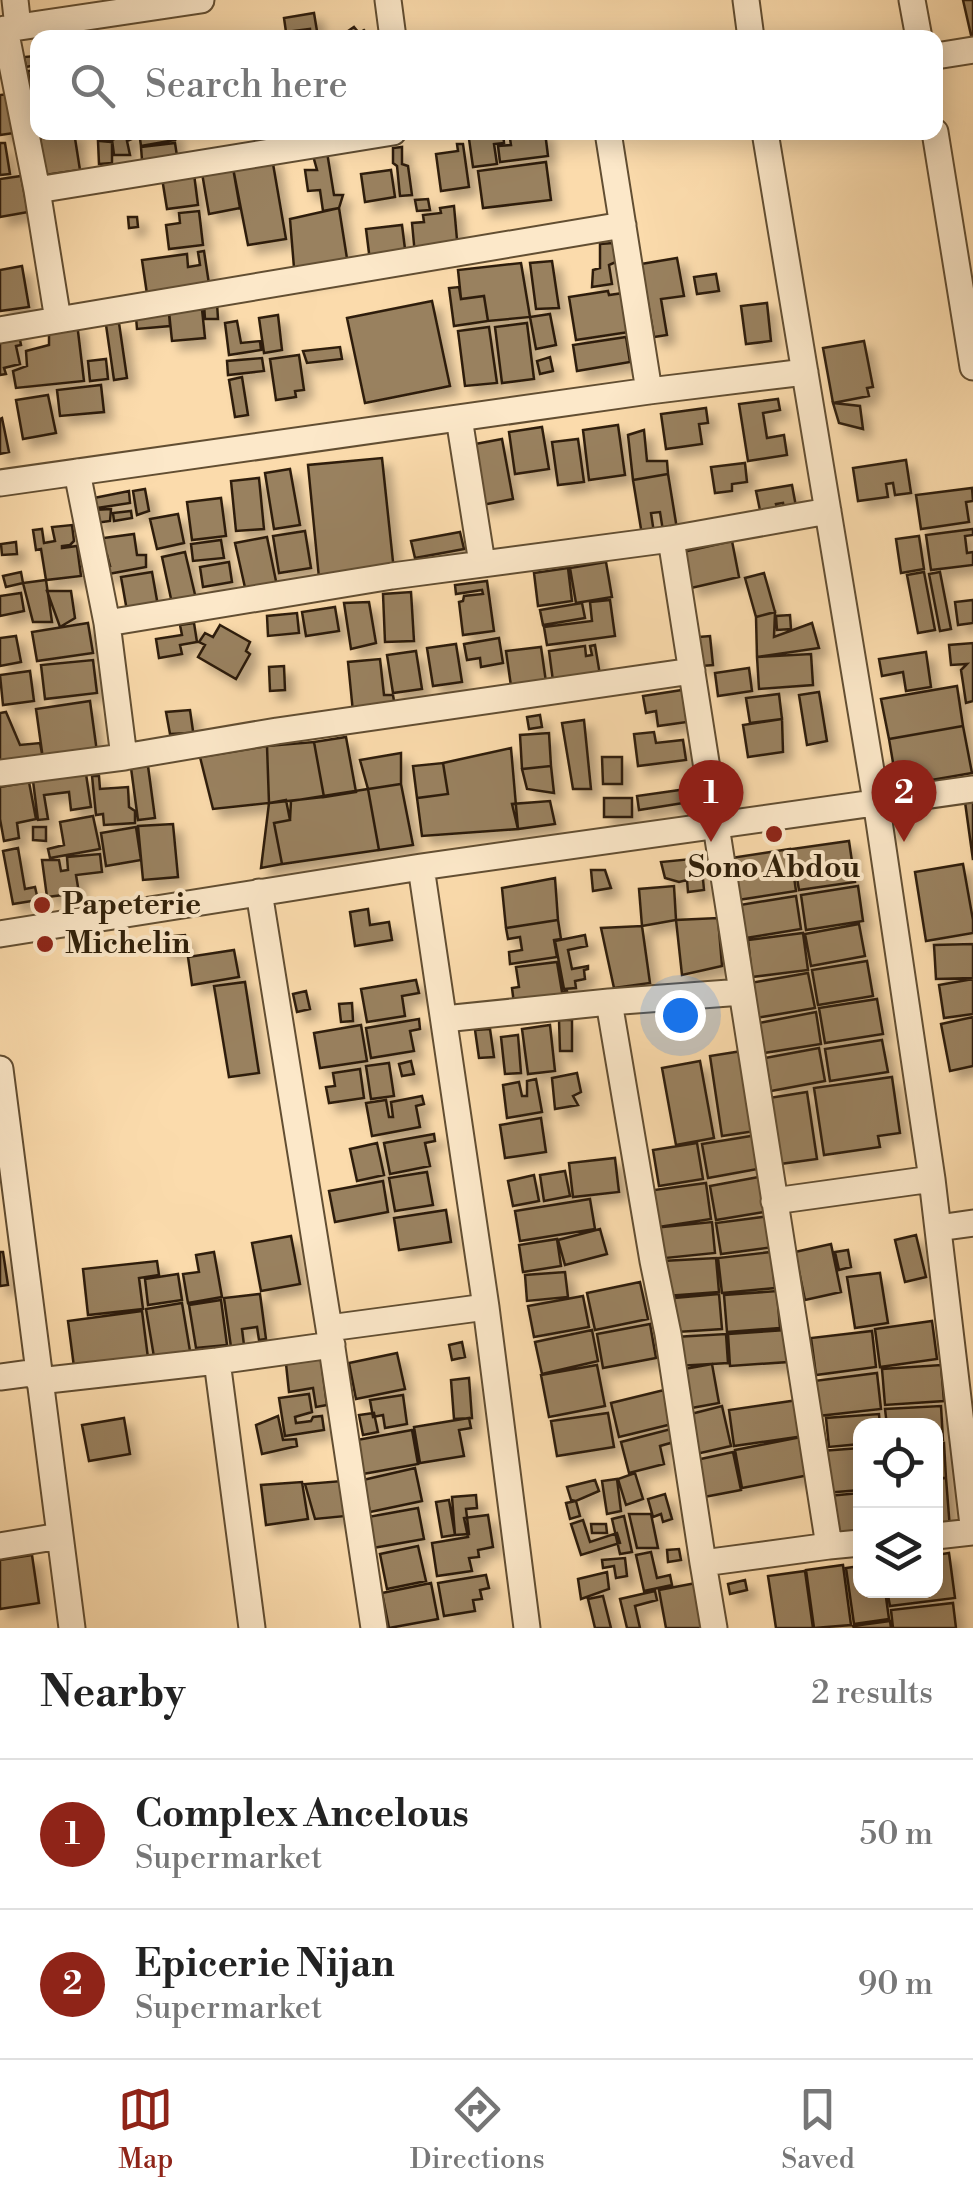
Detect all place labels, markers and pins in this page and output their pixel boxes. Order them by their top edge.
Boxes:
pin: 1 [678,760,744,842]
pin: 2 [872,760,936,842]
marker: Sono Abdou [763,823,785,845]
place label: Sono Abdou [688,849,861,887]
place label: Papeterie [62,886,201,924]
marker: Papeterie [31,894,53,916]
place label: Michelin [65,925,191,963]
marker: Michelin [34,933,56,955]

